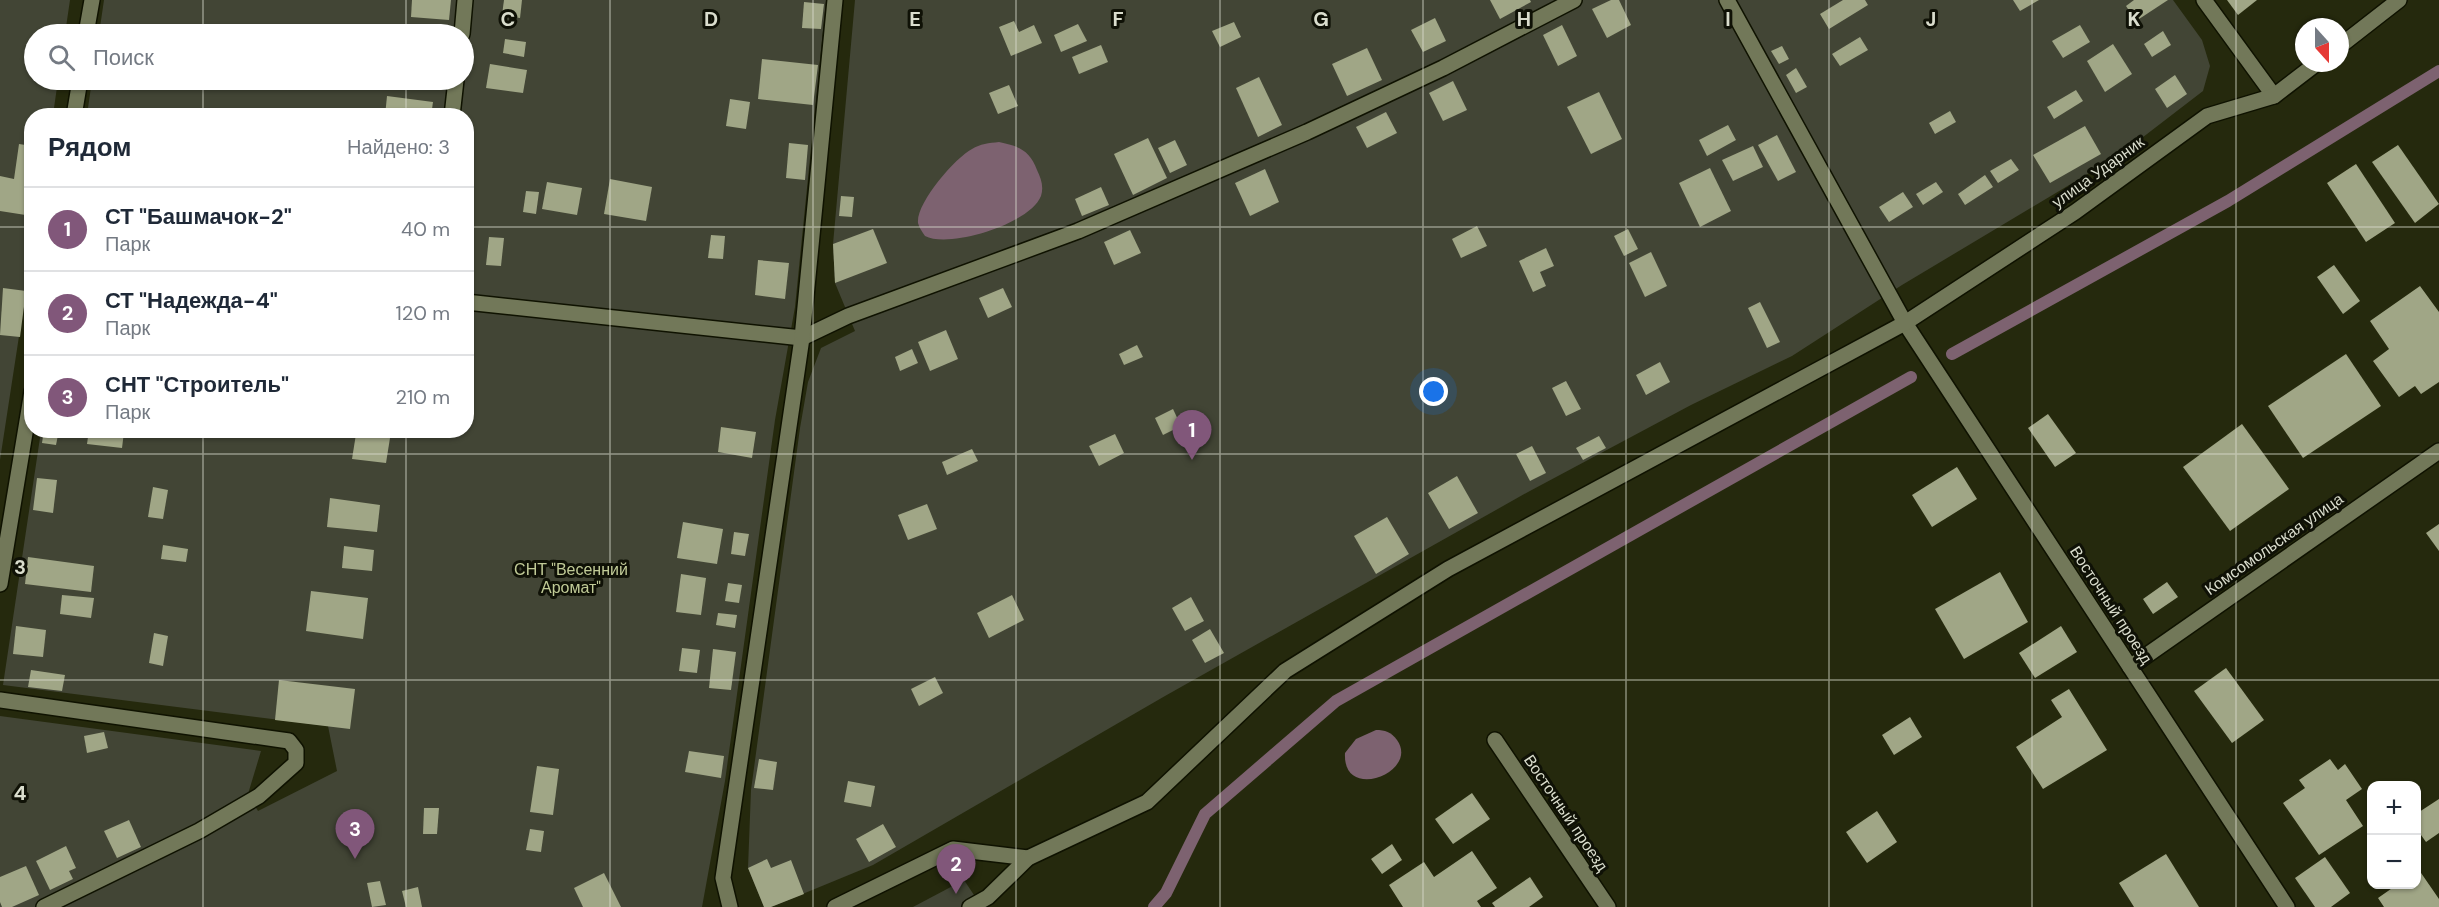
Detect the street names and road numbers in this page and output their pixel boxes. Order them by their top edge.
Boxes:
street label: улица Ударник [2048,131,2149,213]
street label: Комсомольская улица [2201,488,2348,600]
street label: Восточный проезд [2065,542,2157,668]
street label: Восточный проезд [1519,751,1613,876]

